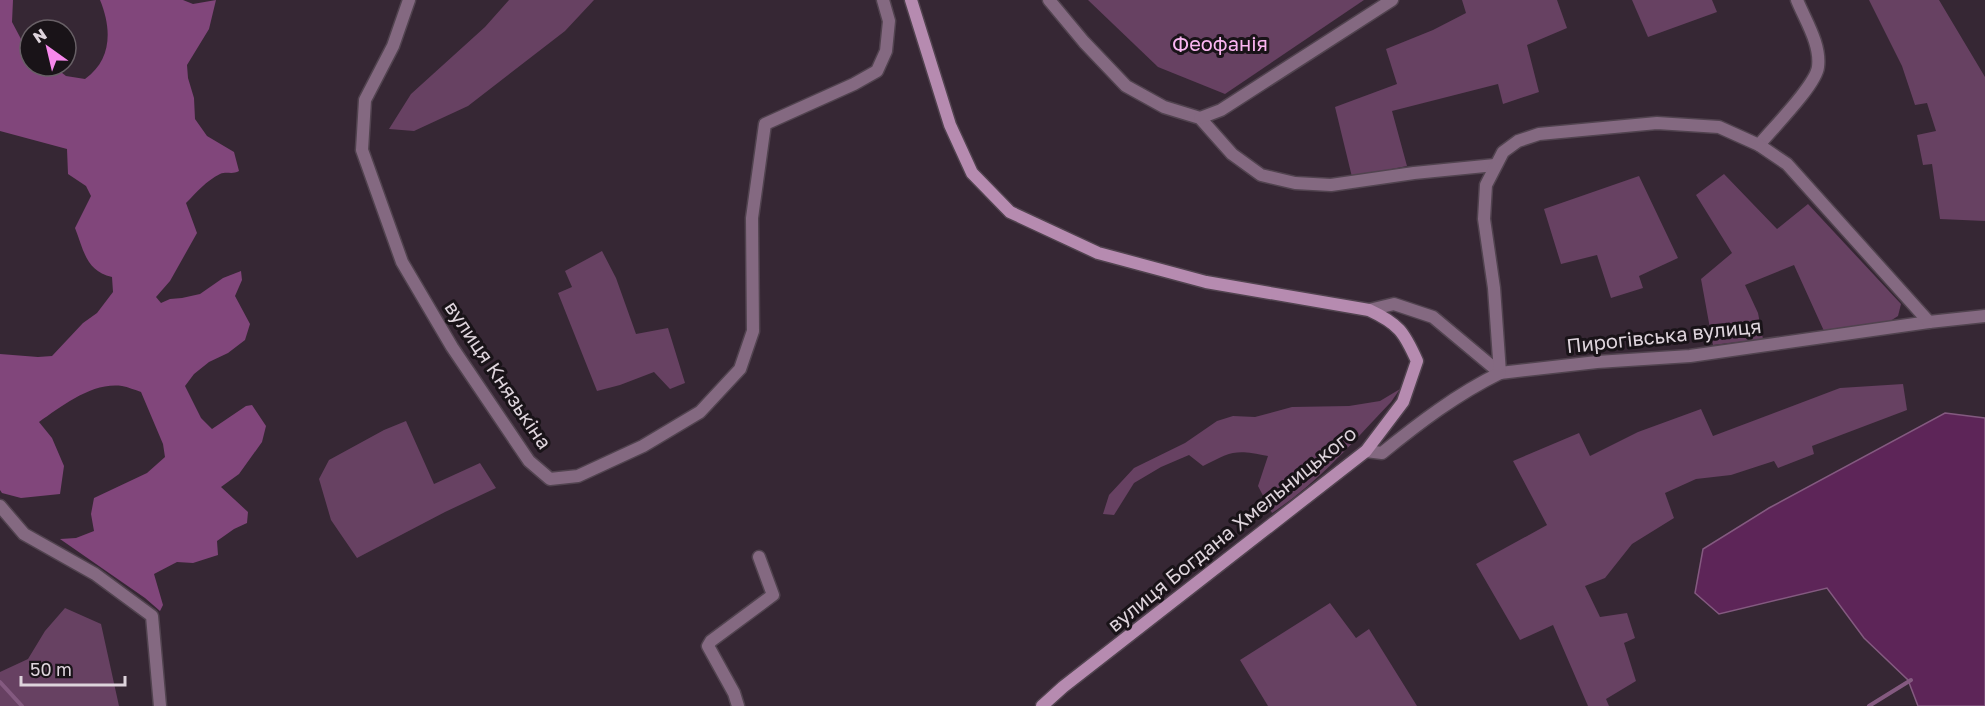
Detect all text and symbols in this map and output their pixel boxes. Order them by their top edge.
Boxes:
north arrow [18,18,78,78]
text: N [29,24,50,47]
park label: Феофанія [1172,31,1268,55]
street label: вулиця Князькіна [440,296,557,453]
street label: Пирогівська вулиця [1565,313,1763,357]
street label: вулиця Богдана Хмельницького [1102,420,1361,636]
scale bar [21,649,124,687]
text: 50 m [30,658,72,680]

